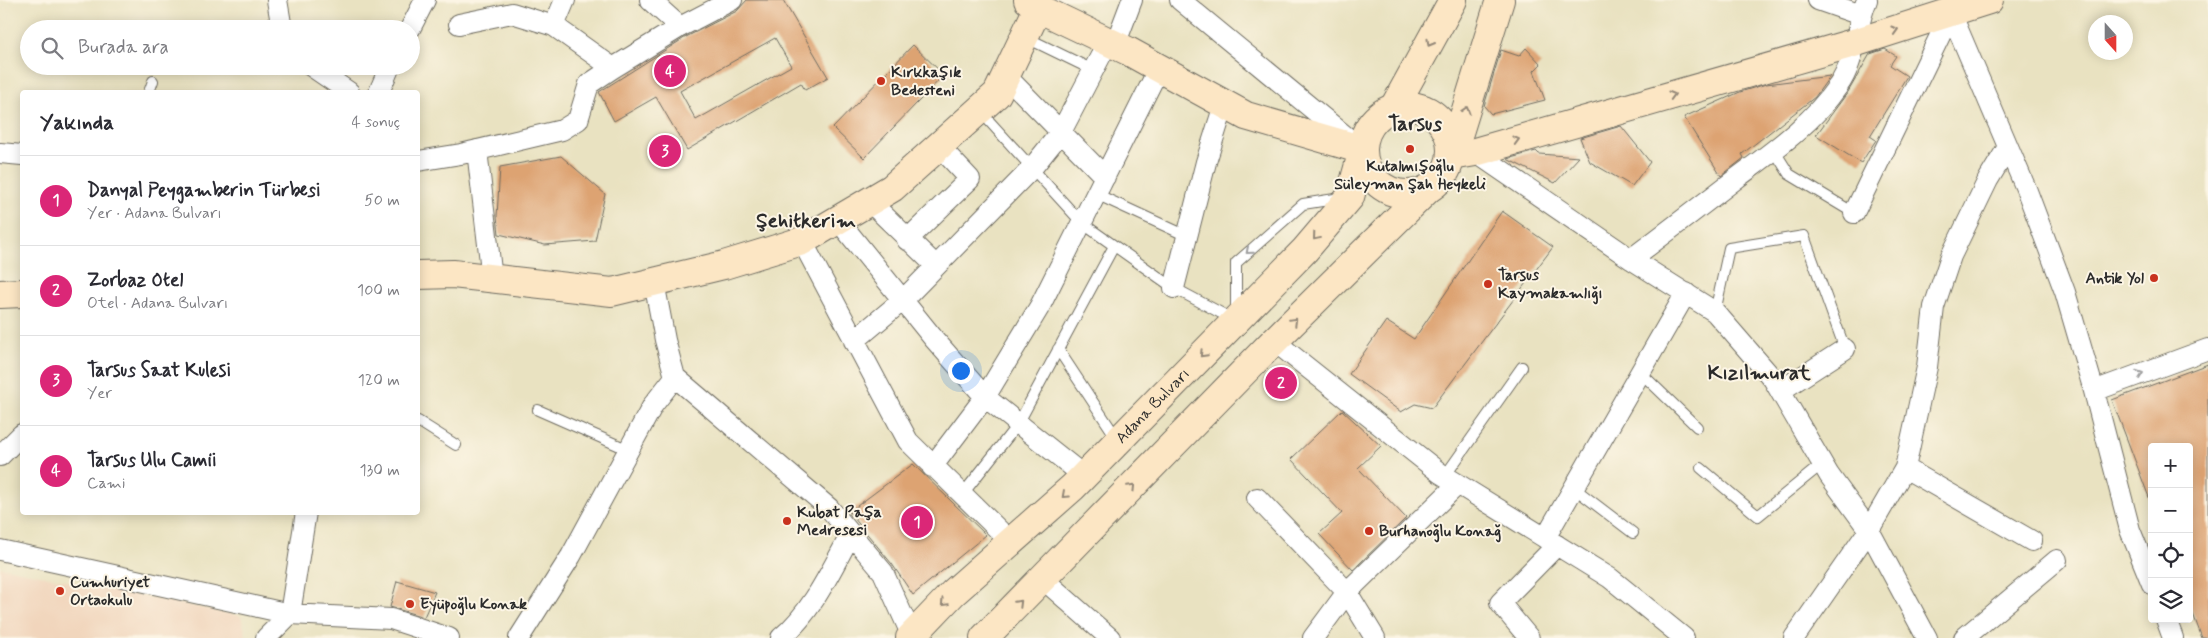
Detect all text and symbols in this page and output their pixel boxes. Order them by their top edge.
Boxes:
north arrow [2088,15,2133,60]
search box [20,20,420,75]
one-way arrow [1891,26,1899,36]
icon: search [38,34,66,62]
text: Burada ara [78,35,169,60]
one-way arrow [1426,38,1436,47]
pin: 4 [654,52,686,90]
place label: Kırkkaşık Bedesteni [891,62,961,101]
marker: Kırkkaşık Bedesteni [875,75,887,87]
one-way arrow [1667,91,1676,101]
one-way arrow [1460,106,1470,114]
text: Yakında [40,109,114,137]
district label: Tarsus [1388,110,1443,138]
text: 4 sonuç [351,112,400,133]
pin: 3 [649,132,681,170]
one-way arrow [1511,136,1519,146]
marker: Kutalmışoğlu Süleyman Şah Heykeli [1404,143,1416,155]
place label: Kutalmışoğlu Süleyman Şah Heykeli [1334,156,1486,195]
text: Danyal Peygamberin Türbesi [87,178,321,203]
text: 1 [52,190,60,211]
text: 50 m [364,190,400,211]
text: Yer · Adana Bulvarı [87,203,222,224]
district label: Şehitkerim [756,207,856,235]
one-way arrow [1313,231,1321,240]
one-way arrow [1246,245,1255,254]
place label: Tarsus Kaymakamlığı [1498,265,1603,305]
text: Zorbaz Otel [87,268,183,293]
place label: Antik Yol [2085,268,2144,289]
marker: Antik Yol [2148,272,2160,284]
marker: Tarsus Kaymakamlığı [1482,278,1494,290]
text: 2 [52,280,60,301]
text: 100 m [357,280,400,301]
text: Otel · Adana Bulvarı [87,293,228,314]
one-way arrow [1289,317,1298,326]
one-way arrow [1200,348,1209,357]
text: Tarsus Saat Kulesi [87,358,231,383]
your location [948,358,974,384]
district label: Kızılmurat [1707,359,1811,387]
street label: Adana Bulvarı [1111,364,1194,448]
pin: 2 [1265,364,1297,402]
text: 3 [52,370,60,391]
text: 120 m [358,370,400,391]
one-way arrow [2135,370,2144,380]
text: Yer [87,383,112,404]
map controls [2148,443,2193,623]
button: + [2148,443,2193,488]
text: Tarsus Ulu Camii [87,448,217,473]
text: 4 [51,460,61,481]
text: 130 m [359,460,400,481]
text: Cami [87,473,126,494]
one-way arrow [1126,484,1135,493]
button: − [2148,488,2193,533]
one-way arrow [1061,489,1070,498]
place label: Kubat Paşa Medresesi [797,502,882,541]
pin: 1 [901,503,933,541]
marker: Kubat Paşa Medresesi [781,515,793,527]
place label: Burhanoğlu Konağ [1379,521,1501,543]
marker: Burhanoğlu Konağ [1363,525,1375,537]
button: locate [2148,533,2193,578]
place label: Cumhuriyet Ortaokulu [70,572,151,611]
button: layers [2148,578,2193,623]
marker: Cumhuriyet Ortaokulu [54,585,66,597]
place label: Eyüpoğlu Konak [420,594,527,616]
marker: Eyüpoğlu Konak [404,598,416,610]
one-way arrow [941,598,950,607]
one-way arrow [1013,600,1022,609]

